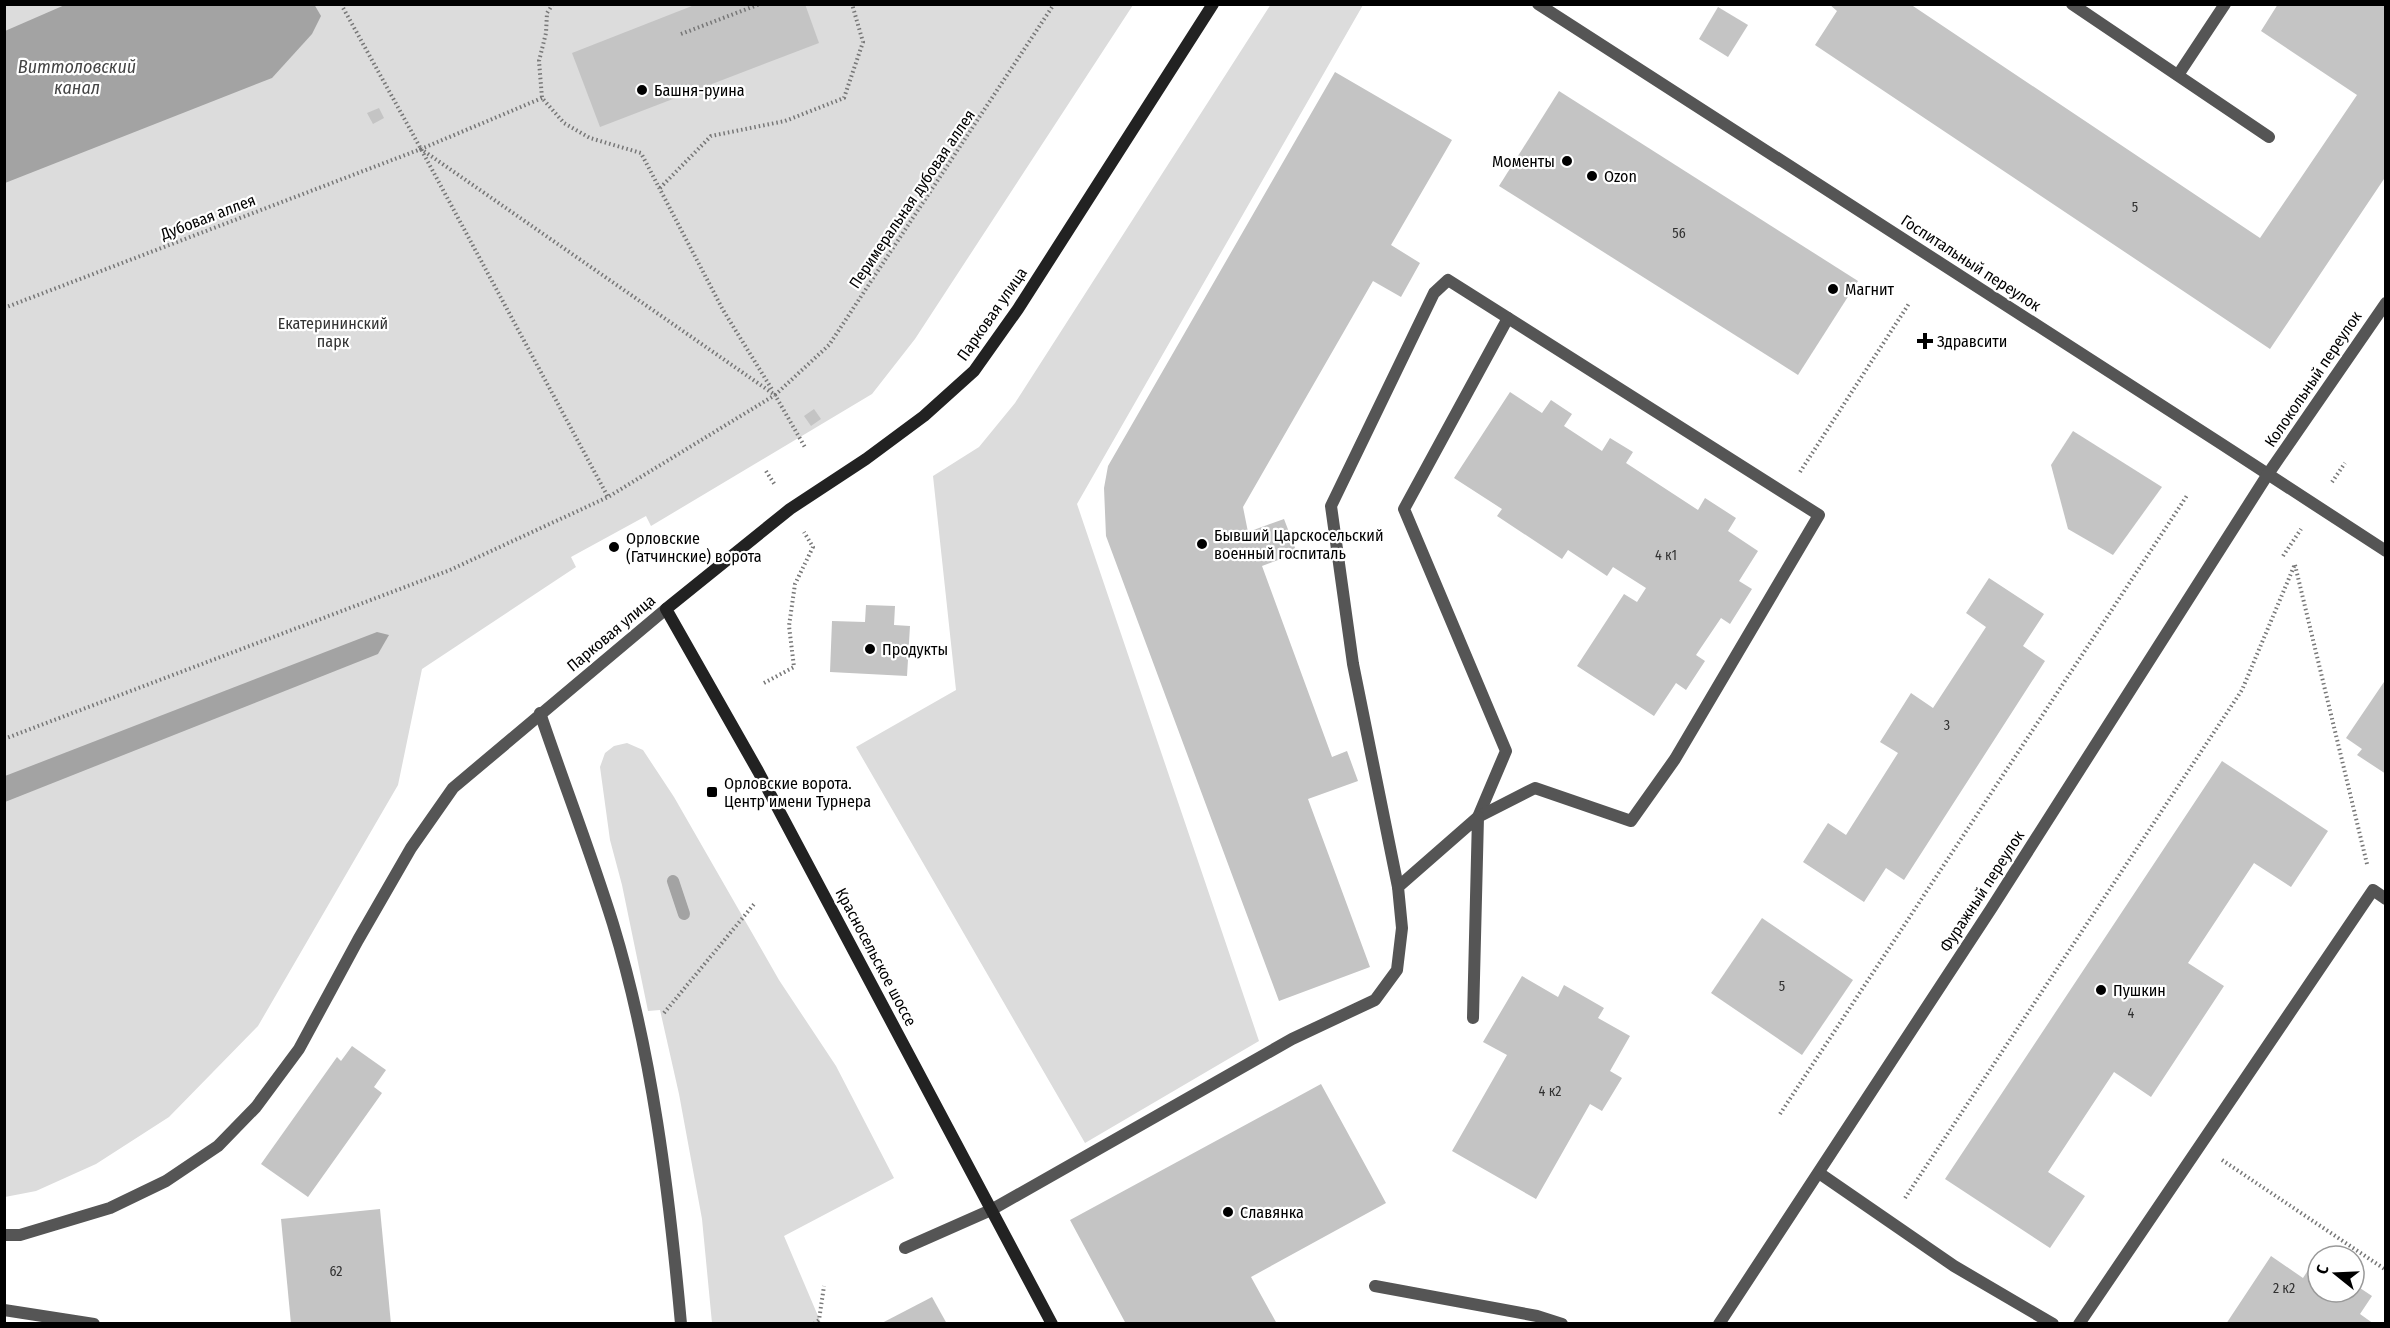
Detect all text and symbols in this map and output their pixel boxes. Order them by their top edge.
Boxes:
water label: Виттоловский канал [18,56,136,99]
place label: Башня-руина [654,81,745,100]
marker: Башня-руина [635,83,649,97]
street label: Перимеральная дубовая аллея [845,106,979,292]
place label: Моменты [1492,152,1555,171]
marker: Моменты [1560,154,1574,168]
place label: Ozon [1604,167,1637,186]
marker: Ozon [1585,169,1599,183]
street label: Дубовая аллея [157,190,258,244]
house number: 5 [2132,199,2138,216]
street label: Госпитальный переулок [1898,211,2045,316]
house number: 56 [1672,225,1686,242]
street label: Парковая улица [953,264,1031,364]
place label: Магнит [1845,280,1895,299]
marker: Магнит [1826,282,1840,296]
street label: Колокольный переулок [2260,307,2366,451]
park label: Екатерининский парк [278,314,388,351]
place label: Здравсити [1937,332,2007,351]
marker: Здравсити [1918,334,1932,348]
place label: Бывший Царскосельский военный госпиталь [1214,526,1384,563]
place label: Орловские (Гатчинские) ворота [626,529,762,566]
marker: Бывший Царскосельский военный госпиталь [1195,537,1209,551]
marker: Орловские (Гатчинские) ворота [607,540,621,554]
house number: 4 к1 [1655,547,1677,564]
street label: Парковая улица [563,590,659,675]
place label: Продукты [882,640,948,659]
marker: Продукты [863,642,877,656]
house number: 3 [1944,717,1950,734]
place label: Орловские ворота. Центр имени Турнера [724,774,871,811]
marker: Орловские ворота. Центр имени Турнера [705,785,719,799]
street label: Фуражный переулок [1936,826,2029,955]
street label: Красносельское шоссе [832,885,920,1029]
house number: 5 [1779,978,1785,995]
place label: Пушкин [2113,981,2166,1000]
marker: Пушкин [2094,983,2108,997]
house number: 4 [2128,1005,2135,1022]
house number: 4 к2 [1539,1083,1561,1100]
place label: Славянка [1240,1203,1304,1222]
marker: Славянка [1221,1205,1235,1219]
north arrow [2306,1244,2366,1304]
text: С [2312,1262,2333,1276]
house number: 62 [330,1263,343,1280]
house number: 2 к2 [2273,1280,2295,1297]

